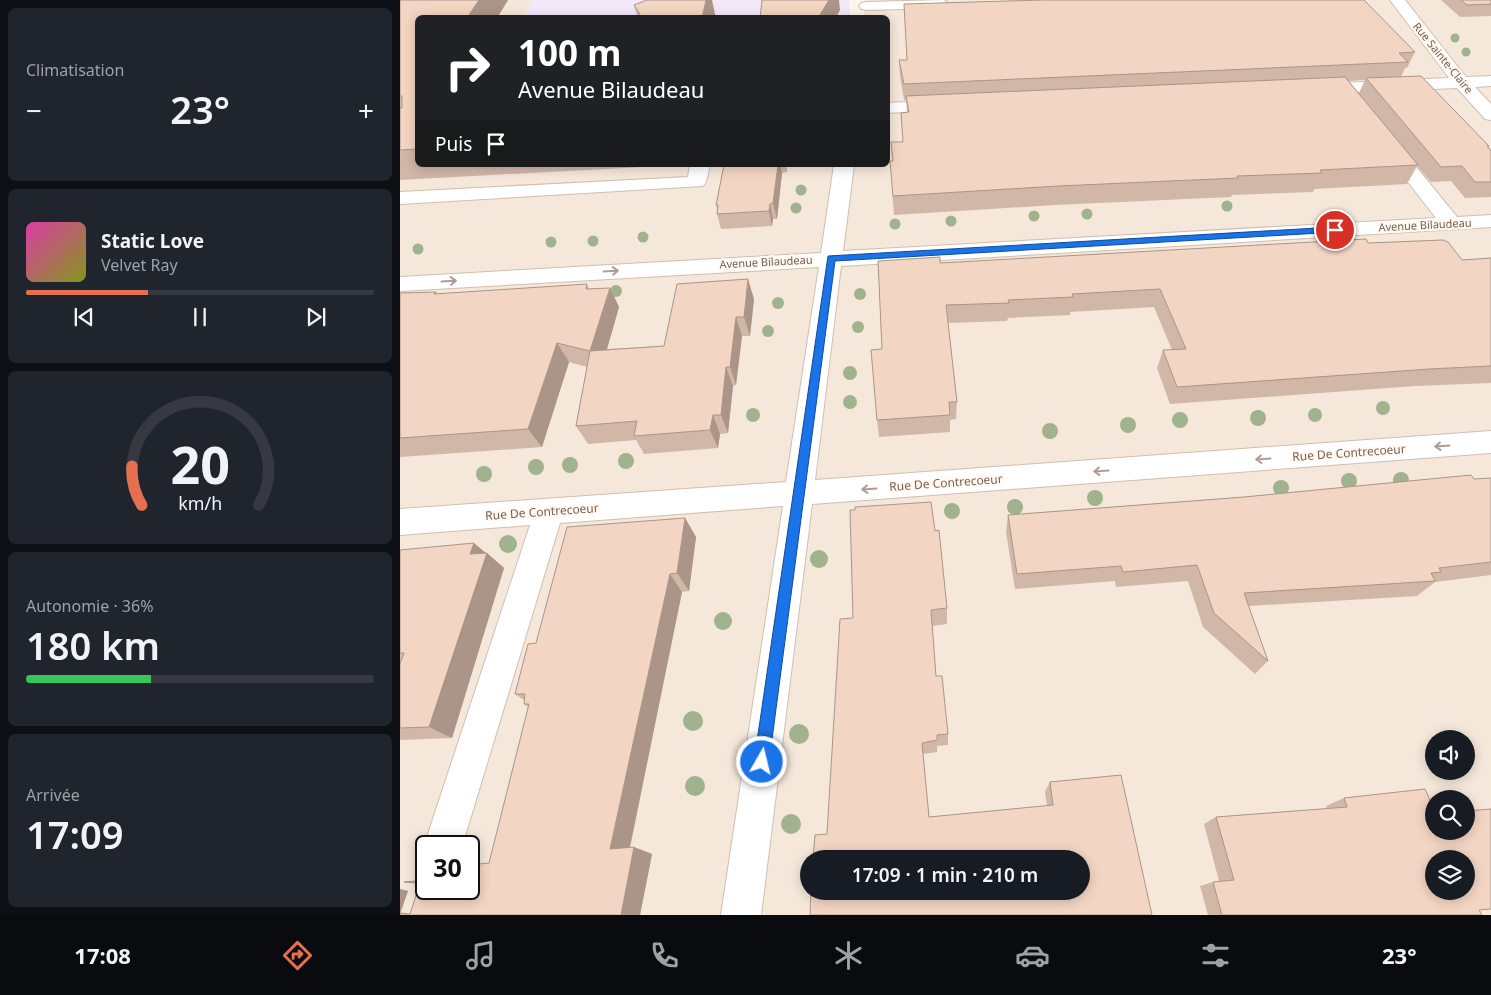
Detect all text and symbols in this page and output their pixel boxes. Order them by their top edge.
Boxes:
street label: Rue Sainte-Claire [1410,19,1477,96]
text: 100 m [518,29,621,76]
icon: right [435,35,500,100]
text: Climatisation [26,59,124,81]
text: Avenue Bilaudeau [518,74,704,104]
text: 23° [170,83,230,135]
text: − [26,91,42,129]
text: + [358,91,374,129]
icon: arrive [482,130,510,158]
text: Puis [435,131,472,157]
pin [1314,209,1356,251]
street label: Avenue Bilaudeau [1378,215,1472,234]
icon: arrive [1321,216,1349,244]
text: Static Love [101,228,204,254]
street label: Avenue Bilaudeau [719,252,813,271]
text: Velvet Ray [101,254,178,276]
one-way arrow [603,266,619,276]
one-way arrow [440,276,456,285]
icon: previous [70,303,98,331]
icon: pause [186,303,214,331]
icon: next [302,303,330,331]
text: 20 [170,428,230,499]
street label: Rue De Contrecoeur [1292,440,1406,465]
one-way arrow [1435,441,1451,450]
one-way arrow [1255,455,1271,464]
one-way arrow [1093,467,1109,476]
street label: Rue De Contrecoeur [889,470,1003,495]
one-way arrow [861,484,877,493]
text: km/h [178,491,222,515]
street label: Rue De Contrecoeur [485,499,599,524]
text: Autonomie · 36% [26,595,153,617]
text: 180 km [26,619,160,671]
map controls [1425,730,1475,900]
button: sound [1425,730,1475,780]
position arrow [735,735,787,787]
text: Arrivée [26,784,80,806]
button: search [1425,790,1475,840]
text: 17:09 [26,808,123,860]
speed limit sign: 30 [415,835,480,900]
button: layers [1425,850,1475,900]
text: 17:09 · 1 min · 210 m [852,862,1038,888]
icon: directions [280,938,315,973]
icon: music [463,938,498,973]
icon: phone [647,938,682,973]
icon: climate [831,938,866,973]
icon: car [1015,938,1050,973]
icon: filters [1198,938,1233,973]
text: 17:08 [74,940,131,970]
text: 23° [1382,940,1417,970]

